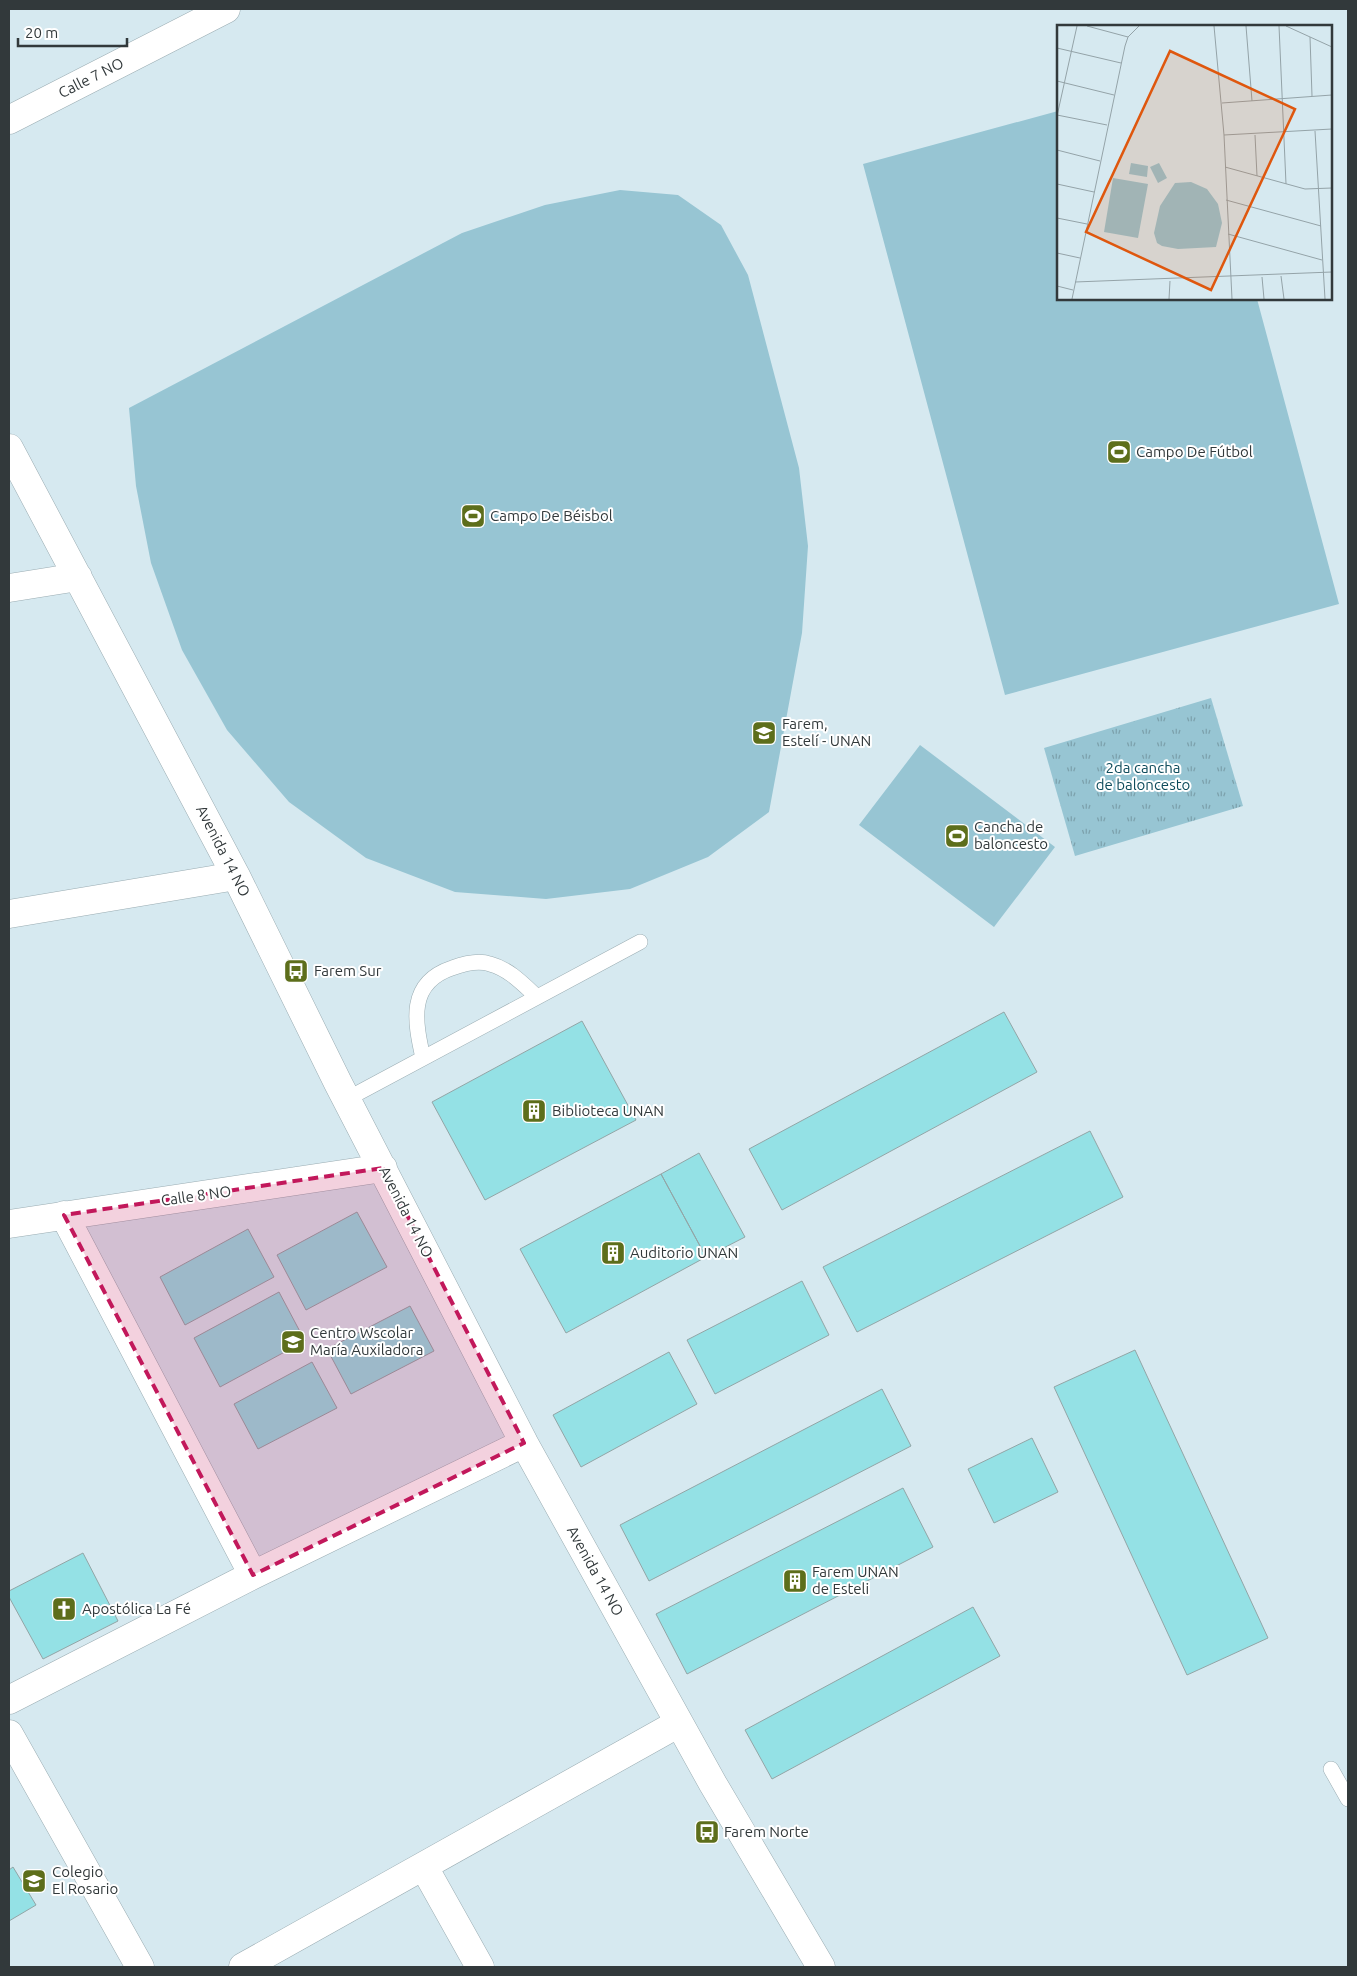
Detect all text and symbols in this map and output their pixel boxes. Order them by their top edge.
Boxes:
scale bar [18,15,126,47]
text: 20 m [25,24,58,41]
inset map [1057,25,1332,300]
street label: Calle 7 NO [55,54,126,101]
sports icon: Campo De Fútbol [1106,439,1132,465]
place label: Campo De Fútbol [1136,443,1253,460]
sports icon: Campo De Béisbol [460,503,486,529]
place label: Campo De Béisbol [490,507,613,524]
place label: Farem, Estelí - UNAN [782,715,871,749]
school or university icon: Farem, Estelí - UNAN [751,720,777,746]
park label: 2da cancha de baloncesto [1096,759,1190,793]
street label: Avenida 14 NO [193,802,254,899]
place label: Cancha de baloncesto [974,818,1048,852]
sports icon: Cancha de baloncesto [944,823,970,849]
bus stop icon: Farem Sur [283,958,309,984]
place label: Farem Sur [314,962,382,979]
building icon: Biblioteca UNAN [521,1098,547,1124]
place label: Biblioteca UNAN [552,1102,664,1119]
street label: Avenida 14 NO [376,1163,437,1260]
street label: Calle 8 NO [160,1182,232,1209]
building icon: Auditorio UNAN [600,1240,626,1266]
place label: Auditorio UNAN [630,1244,738,1261]
place label: Centro Wscolar María Auxiladora [310,1324,423,1358]
school or university icon: Centro Wscolar María Auxiladora [280,1329,306,1355]
street label: Avenida 14 NO [564,1523,627,1619]
place label: Farem UNAN de Esteli [812,1563,899,1597]
building icon: Farem UNAN de Esteli [782,1568,808,1594]
church icon: Apostólica La Fé [51,1596,77,1622]
place label: Apostólica La Fé [82,1600,191,1617]
bus stop icon: Farem Norte [694,1819,720,1845]
place label: Farem Norte [724,1823,809,1840]
place label: Colegio El Rosario [52,1863,118,1897]
school or university icon: Colegio El Rosario [21,1868,47,1894]

